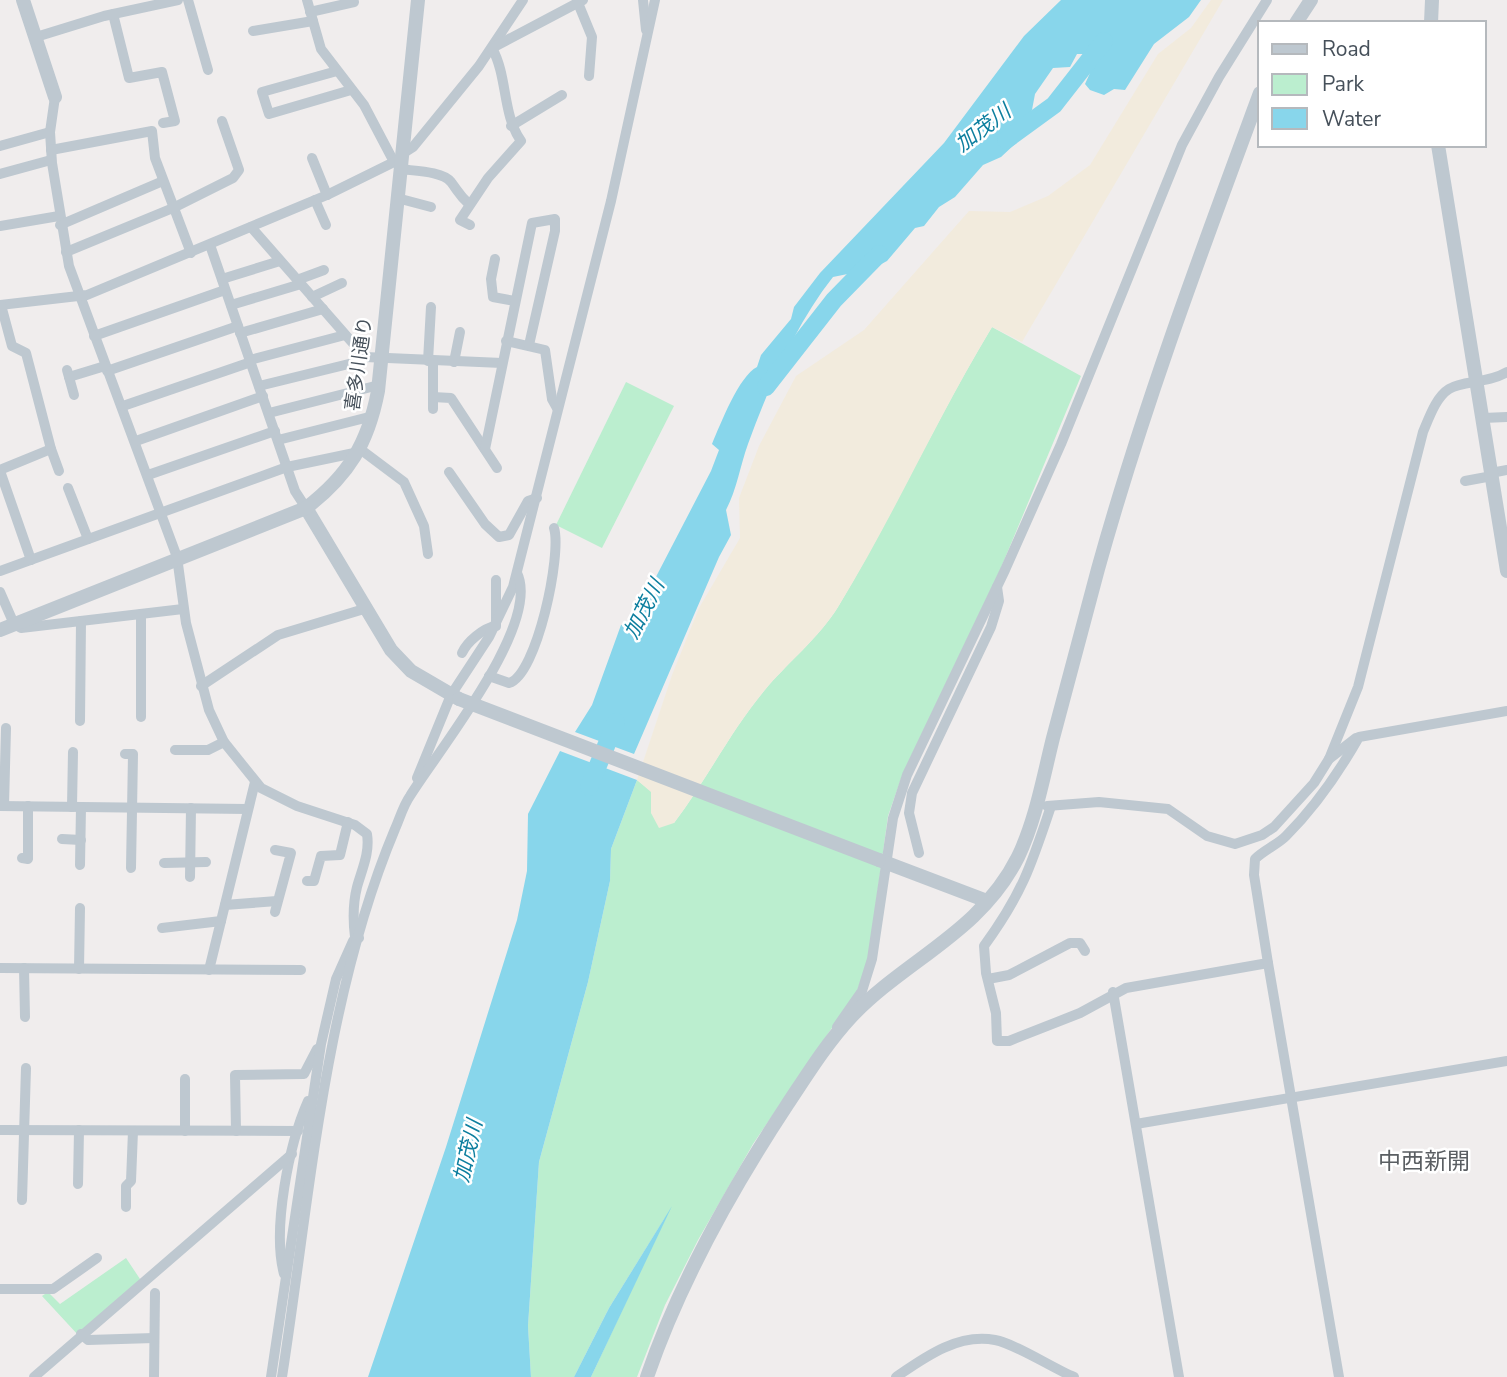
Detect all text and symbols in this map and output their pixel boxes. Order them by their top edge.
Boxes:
legend [1258,21,1486,147]
text: Road [1322,35,1371,63]
text: Park [1322,70,1364,98]
water label: 加茂川 [949,97,1018,158]
text: Water [1322,105,1381,133]
street label: 喜多川通り [340,315,378,413]
water label: 加茂川 [617,573,672,643]
water label: 加茂川 [447,1115,489,1185]
district label: 中西新開 [1378,1146,1470,1177]

